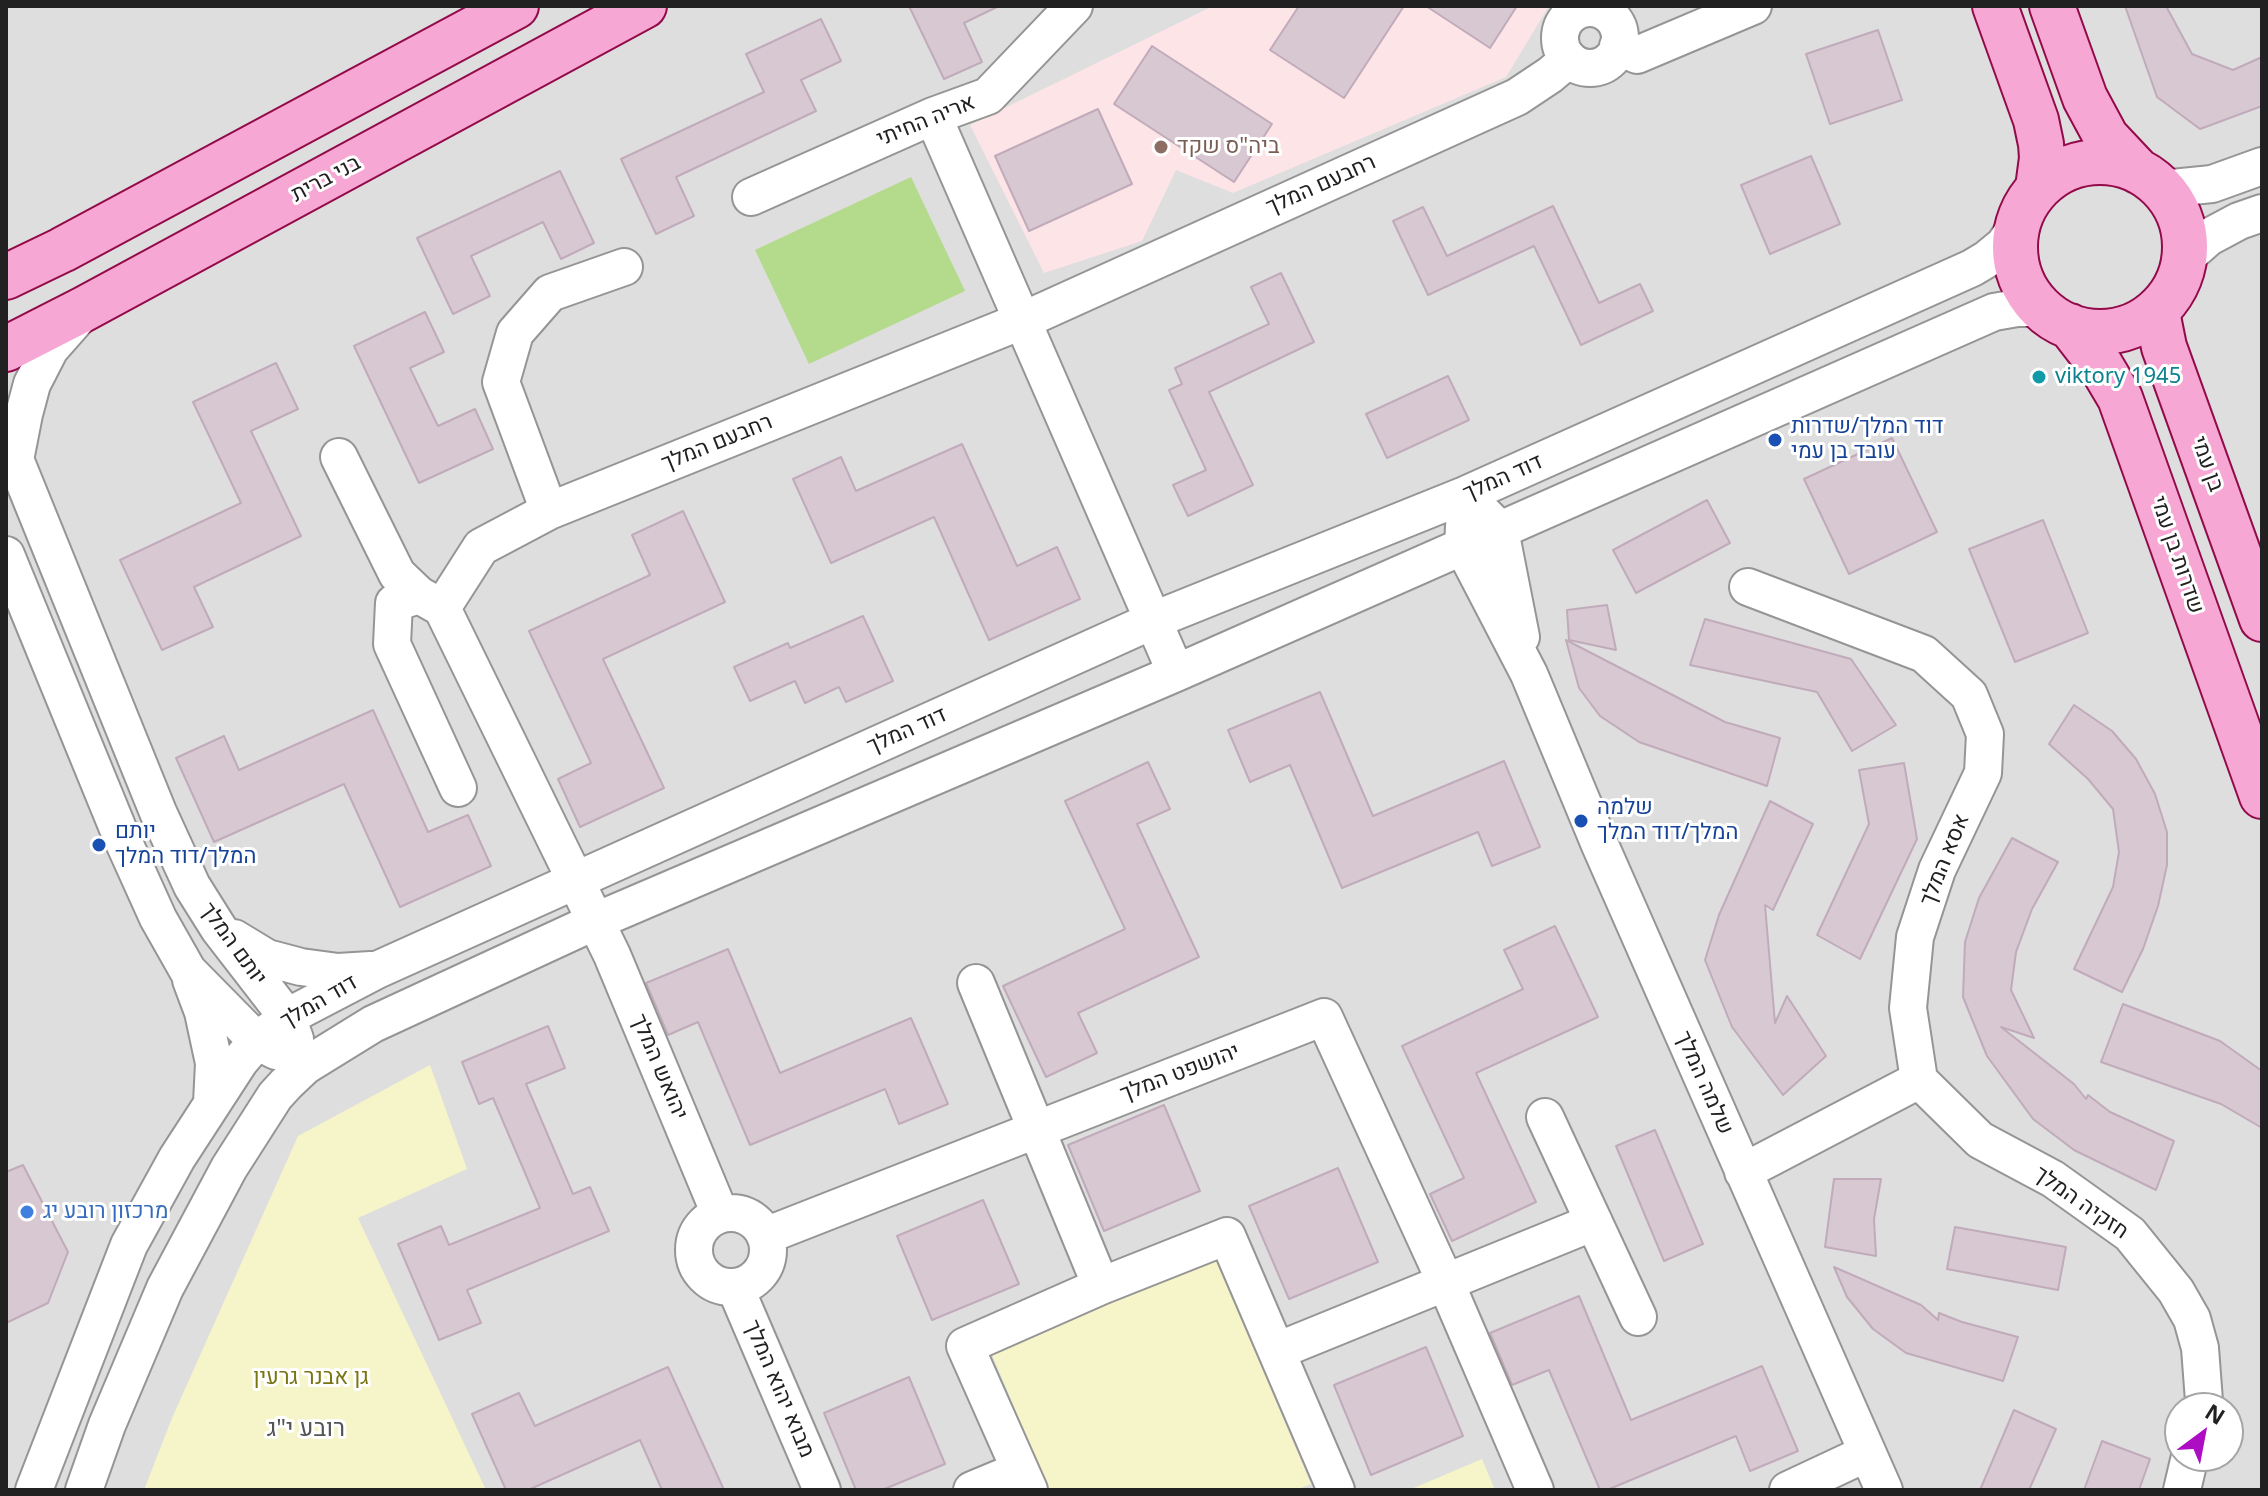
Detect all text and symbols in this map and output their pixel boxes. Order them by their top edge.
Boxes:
street label: אריה החיתי [873,89,979,153]
place label: ביה"ס שקד [1177,134,1279,160]
marker: ביה"ס שקד [1152,138,1170,156]
street label: רחבעם המלך [1262,149,1380,221]
street label: בני ברית [287,150,365,208]
place label: viktory 1945 [2055,364,2181,390]
marker: viktory 1945 [2030,368,2048,386]
street label: רחבעם המלך [658,409,776,477]
place label: דוד המלך/שדרות עובד בן עמי [1791,414,1943,466]
marker: דוד המלך/שדרות עובד בן עמי [1766,431,1784,449]
street label: בן עמי [2185,433,2229,495]
street label: דוד המלך [1459,449,1547,507]
street label: שדרות בן עמי [2145,493,2209,617]
street label: דוד המלך [863,702,951,760]
place label: שלמה המלך/דוד המלך [1597,795,1738,846]
street label: אסא המלך [1915,810,1975,910]
marker: שלמה המלך/דוד המלך [1572,812,1590,830]
place label: יותם המלך/דוד המלך [115,819,256,870]
marker: יותם המלך/דוד המלך [90,836,108,854]
street label: יותם המלך [194,898,272,990]
street label: דוד המלך [276,970,362,1034]
street label: יהואש המלך [625,1010,693,1124]
street label: שלמה המלך [1669,1027,1739,1139]
street label: יהושפט המלך [1117,1038,1243,1108]
street label: חזקיה המלך [2029,1161,2133,1245]
place label: מרכזון רובע יג [43,1199,168,1225]
marker: מרכזון רובע יג [18,1203,36,1221]
street label: מבוא יהוא המלך [738,1316,820,1462]
park label: גן אבנר גרעין [253,1365,369,1391]
north arrow [2164,1392,2244,1472]
text: N [2200,1396,2231,1431]
district label: רובע י"ג [267,1415,345,1443]

